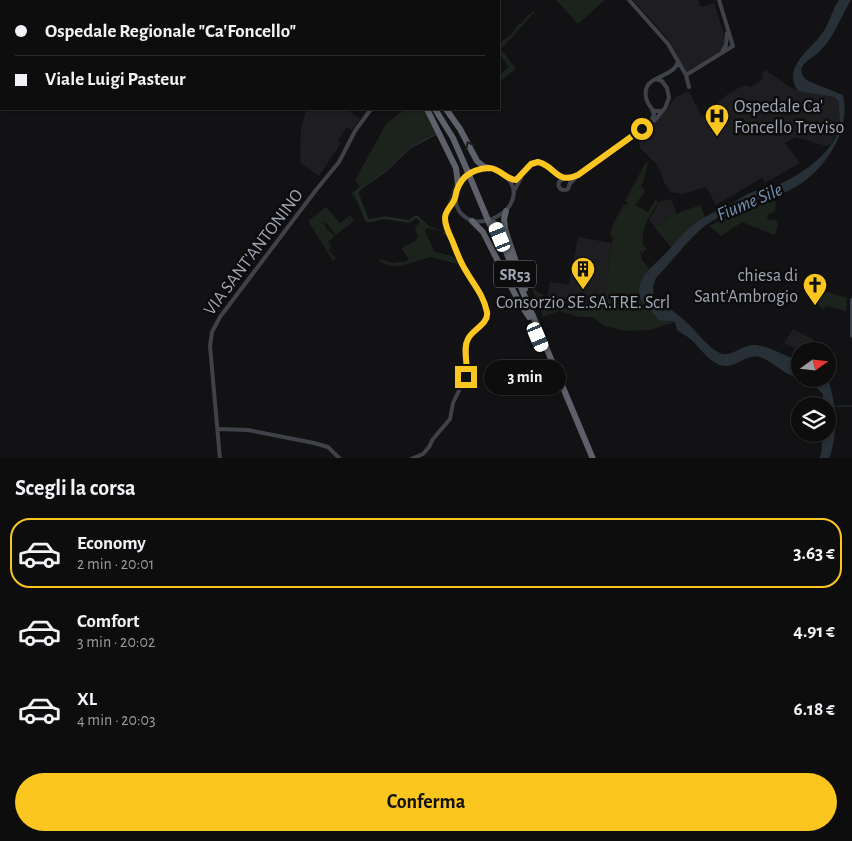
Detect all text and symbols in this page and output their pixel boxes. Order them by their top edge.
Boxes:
text: Ospedale Regionale "Ca'Foncello" [45,22,296,41]
text: Viale Luigi Pasteur [45,70,186,89]
place label: Ospedale Ca' Foncello Treviso [734,98,844,137]
hospital icon: Ospedale Ca' Foncello Treviso [704,103,730,137]
route start [631,118,653,140]
one-way arrow [465,142,475,151]
water label: Fiume Sile [714,180,785,225]
street label: VIA SANT'ANTONINO [201,186,307,319]
car [487,220,512,254]
building icon: Consorzio SE.SA.TRE. Scrl [570,256,596,290]
road number: SR53 [494,260,536,288]
place label: chiesa di Sant'Ambrogio [694,267,798,306]
church icon: chiesa di Sant'Ambrogio [802,272,828,306]
place label: Consorzio SE.SA.TRE. Scrl [496,294,670,312]
car [525,320,550,354]
north arrow [791,342,836,388]
map controls [791,342,836,442]
callout: 3 min [484,360,566,394]
route end [455,366,477,388]
text: 3 min [508,369,542,385]
button: layers [791,397,836,442]
text: Scegli la corsa [15,477,136,499]
icon: car [17,531,62,576]
text: Economy [77,534,146,553]
text: 3.63 € [793,544,835,563]
text: 2 min · 20:01 [77,556,154,572]
icon: car [17,609,62,654]
text: Comfort [77,612,139,631]
text: 4.91 € [793,622,835,641]
text: 3 min · 20:02 [77,634,155,650]
icon: car [17,687,62,732]
text: XL [77,690,97,709]
text: 6.18 € [794,700,835,719]
text: 4 min · 20:03 [77,712,156,728]
button: Conferma [15,773,837,831]

